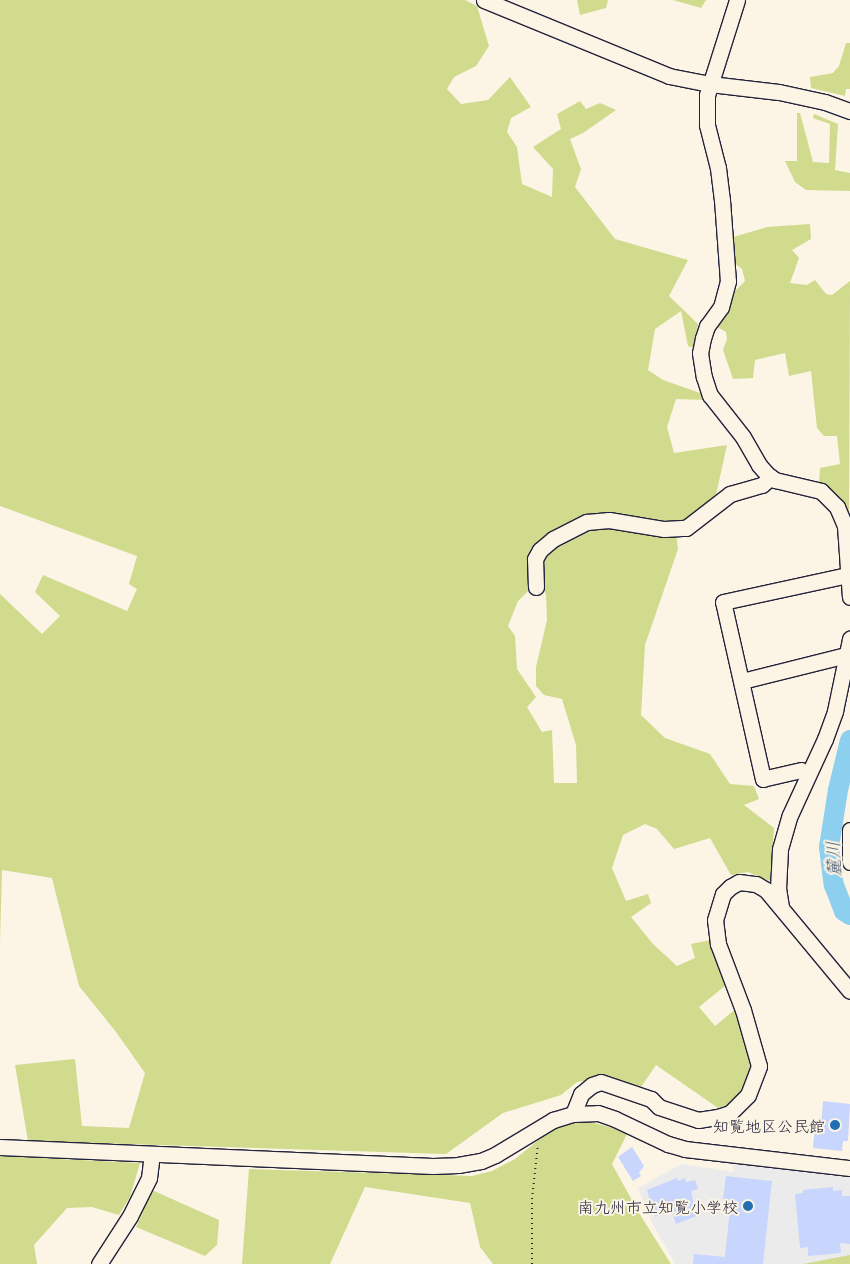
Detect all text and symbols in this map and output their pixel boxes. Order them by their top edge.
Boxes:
water label: 麓川 [821,840,845,878]
place label: 知覧地区公民館 [713,1115,825,1135]
marker: 知覧地区公民館 [829,1119,841,1131]
place label: 南九州市立知覧小学校 [578,1196,738,1216]
marker: 南九州市立知覧小学校 [742,1200,754,1212]

